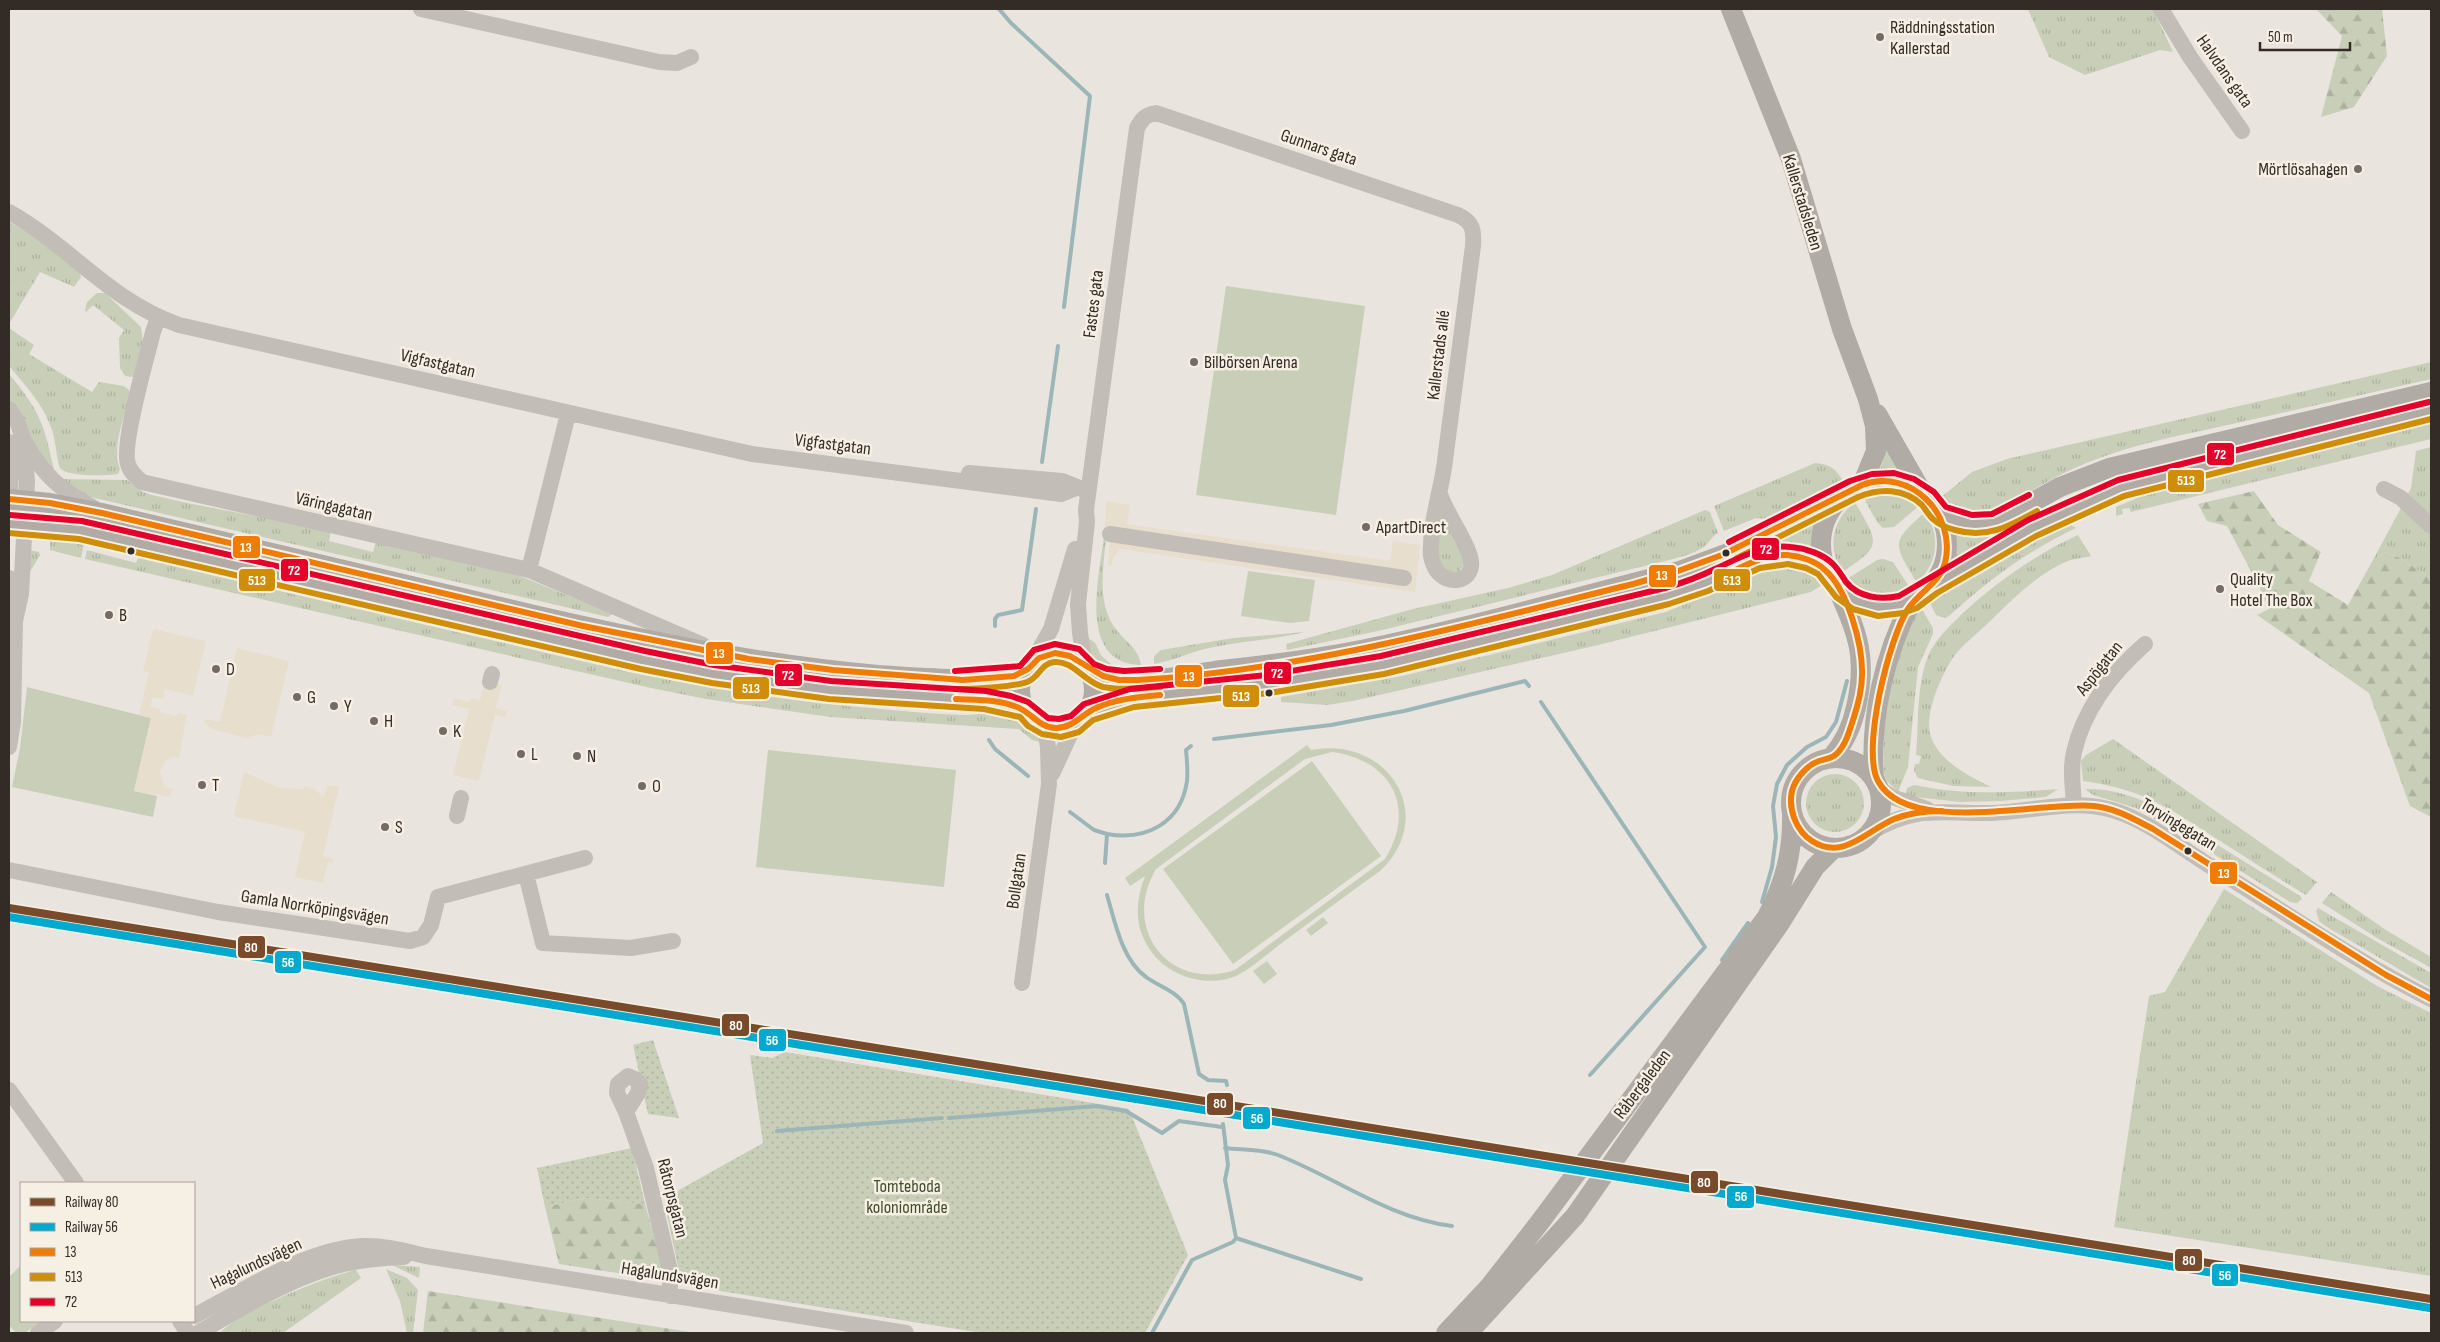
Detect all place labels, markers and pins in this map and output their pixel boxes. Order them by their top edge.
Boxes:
place label: Räddningsstation Kallerstad [1890,17,1995,59]
marker: Räddningsstation Kallerstad [1874,31,1886,43]
place label: Mörtlösahagen [2258,159,2348,180]
marker: Mörtlösahagen [2352,163,2364,175]
place label: Bilbörsen Arena [1204,352,1298,373]
marker: Bilbörsen Arena [1188,356,1200,368]
place label: ApartDirect [1375,517,1447,538]
marker: ApartDirect [1360,521,1372,533]
unlabelled marker [126,546,136,556]
unlabelled marker [1721,548,1731,558]
place label: Quality Hotel The Box [2230,569,2313,611]
marker: Quality Hotel The Box [2214,583,2226,595]
place label: B [119,605,127,626]
marker: B [103,609,115,621]
place label: D [226,659,235,680]
marker: D [210,663,222,675]
place label: G [307,687,316,708]
unlabelled marker [1264,688,1274,698]
marker: G [291,691,303,703]
place label: Y [344,696,352,717]
marker: Y [328,700,340,712]
place label: H [384,711,393,732]
marker: H [368,715,380,727]
place label: K [453,721,462,742]
marker: K [437,725,449,737]
place label: L [531,744,538,765]
place label: N [587,746,596,767]
marker: L [515,748,527,760]
marker: N [571,750,583,762]
place label: T [212,775,219,796]
place label: O [652,776,661,797]
marker: T [196,779,208,791]
marker: O [636,780,648,792]
place label: S [395,817,403,838]
marker: S [379,821,391,833]
unlabelled marker [2183,846,2193,856]

